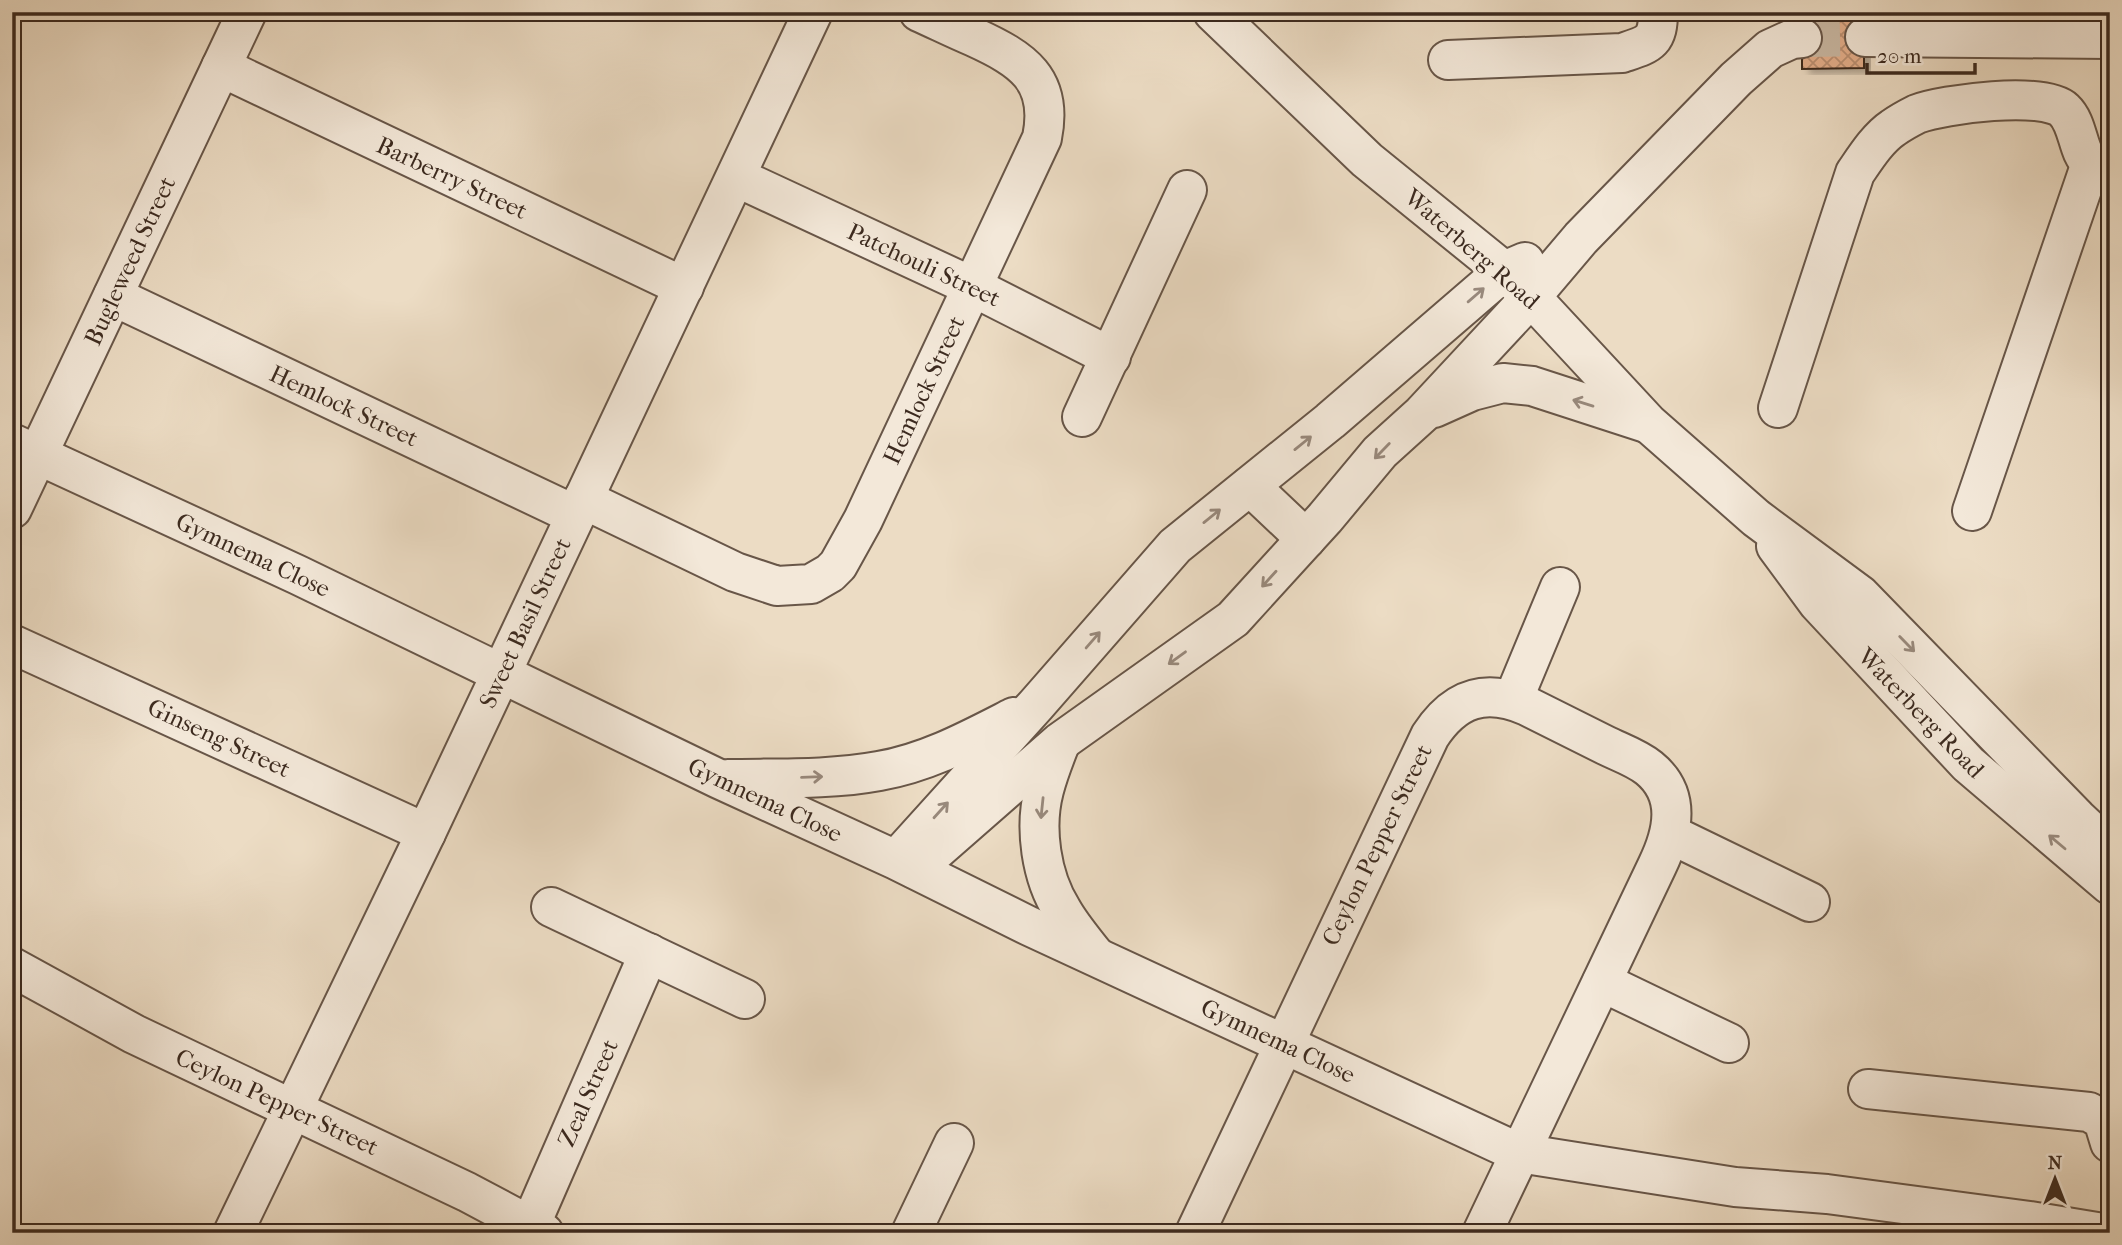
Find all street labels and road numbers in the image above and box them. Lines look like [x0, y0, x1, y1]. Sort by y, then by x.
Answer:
street label: Barberry Street [372, 131, 532, 225]
street label: Bugleweed Street [79, 172, 182, 350]
street label: Waterberg Road [1398, 182, 1546, 316]
street label: Patchouli Street [843, 217, 1005, 313]
street label: Hemlock Street [877, 311, 971, 469]
street label: Hemlock Street [265, 359, 423, 453]
street label: Gymnema Close [171, 507, 335, 603]
street label: Sweet Basil Street [473, 533, 577, 713]
street label: Waterberg Road [1851, 642, 1991, 784]
street label: Ginseng Street [143, 693, 295, 783]
street label: Ceylon Pepper Street [1316, 739, 1438, 950]
street label: Gymnema Close [683, 752, 847, 848]
street label: Gymnema Close [1196, 993, 1360, 1089]
street label: Zeal Street [552, 1035, 624, 1151]
street label: Ceylon Pepper Street [171, 1043, 383, 1161]

